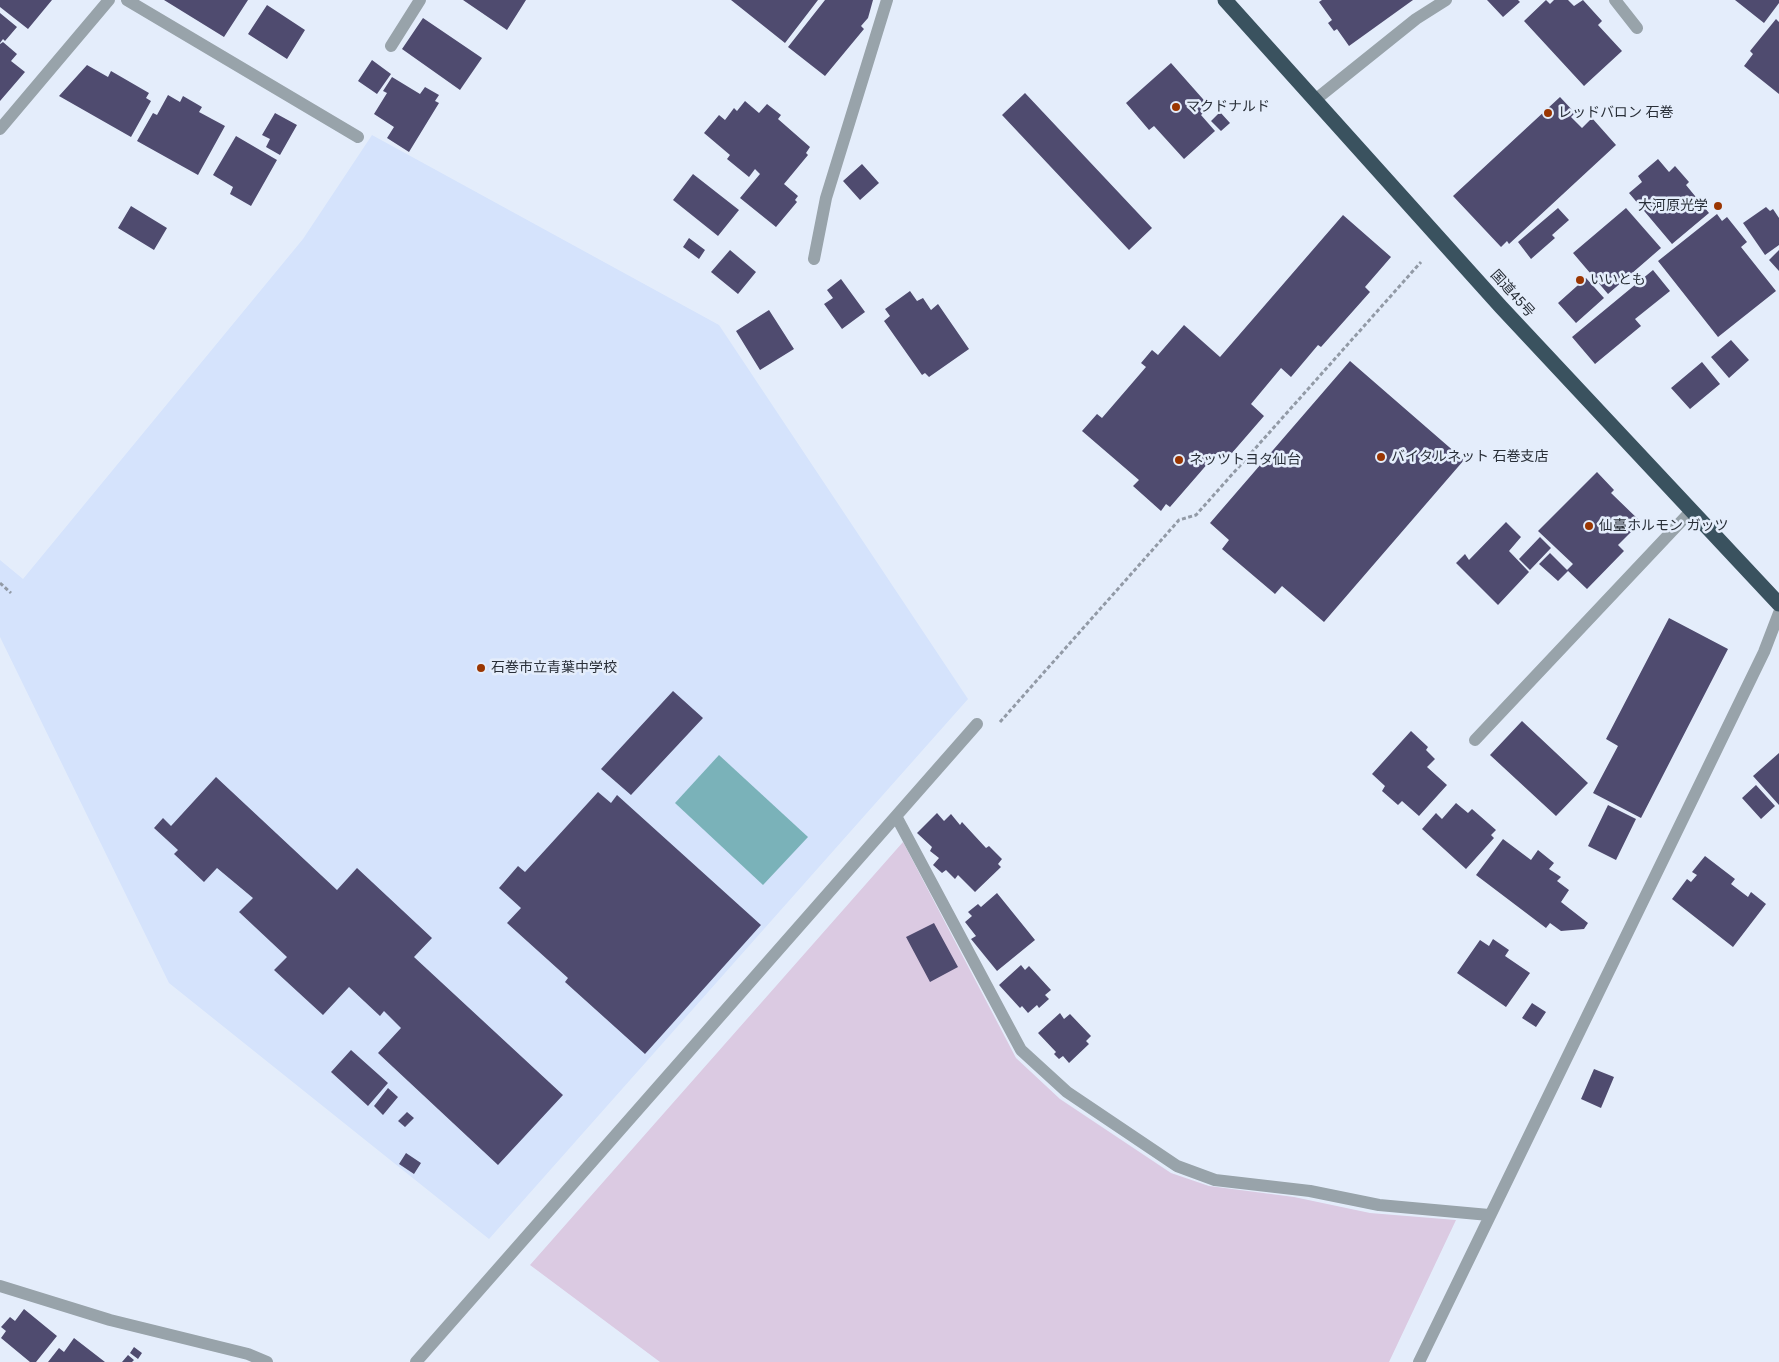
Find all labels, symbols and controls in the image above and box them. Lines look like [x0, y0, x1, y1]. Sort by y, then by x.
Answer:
place label: マクドナルド [1186, 99, 1270, 115]
marker: マクドナルド [1170, 101, 1182, 113]
place label: レッドバロン 石巻 [1558, 105, 1673, 121]
marker: レッドバロン 石巻 [1542, 107, 1554, 119]
place label: 大河原光学 [1638, 198, 1708, 214]
marker: 大河原光学 [1712, 200, 1724, 212]
street label: 国道45号 [1486, 267, 1538, 321]
place label: いいとも [1590, 272, 1646, 288]
marker: いいとも [1574, 274, 1586, 286]
place label: バイタルネット 石巻支店 [1391, 449, 1548, 465]
marker: バイタルネット 石巻支店 [1375, 451, 1387, 463]
place label: ネッツトヨタ仙台 [1189, 452, 1301, 468]
marker: ネッツトヨタ仙台 [1173, 454, 1185, 466]
place label: 仙臺ホルモン ガッツ [1599, 518, 1728, 534]
marker: 仙臺ホルモン ガッツ [1583, 520, 1595, 532]
place label: 石巻市立青葉中学校 [491, 660, 617, 676]
marker: 石巻市立青葉中学校 [475, 662, 487, 674]

